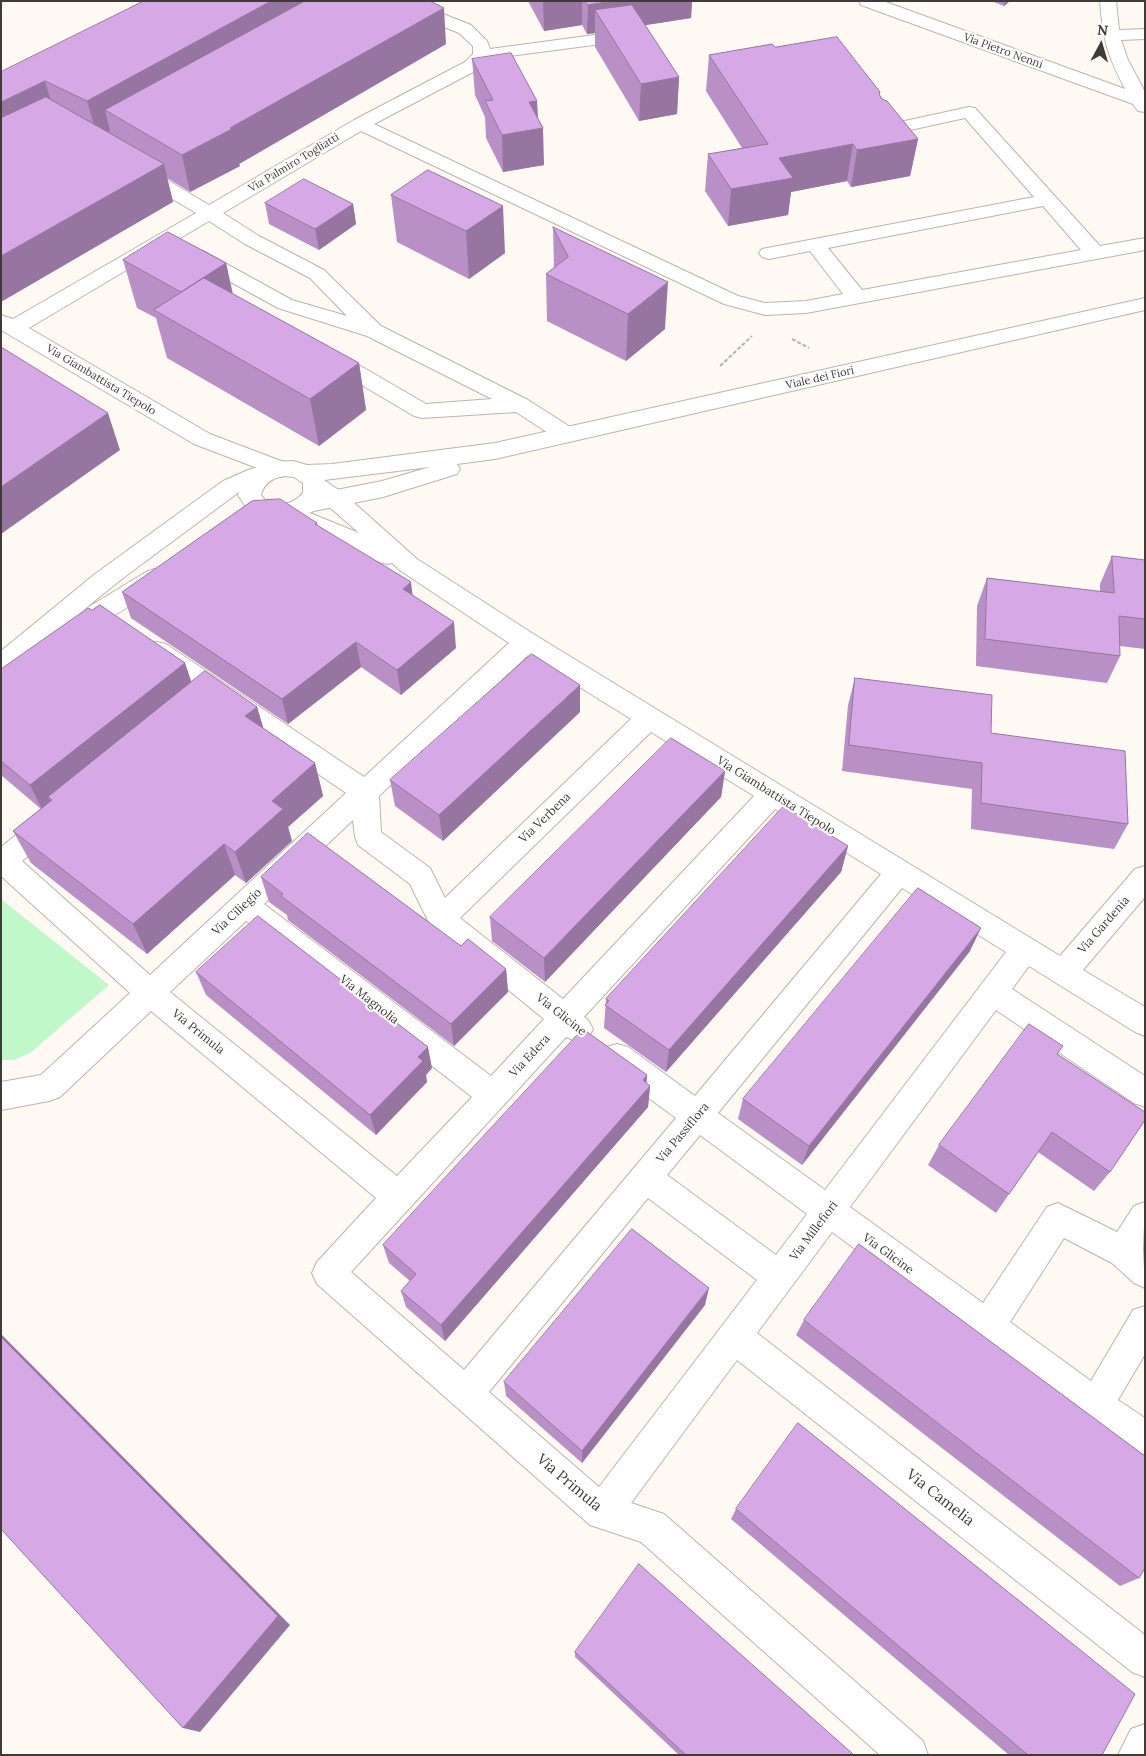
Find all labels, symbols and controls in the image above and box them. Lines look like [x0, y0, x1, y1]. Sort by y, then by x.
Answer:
north arrow [1076, 20, 1126, 70]
text: N [1096, 21, 1109, 40]
street label: Via Pietro Nenni [962, 31, 1044, 71]
street label: Via Palmiro Togliatti [246, 131, 342, 195]
street label: Via Giambattista Tiepolo [44, 342, 158, 418]
street label: Viale dei Fiori [785, 364, 855, 392]
street label: Via Giambattista Tiepolo [714, 754, 838, 838]
street label: Via Verbena [516, 790, 574, 846]
street label: Via Ciliegio [209, 885, 265, 939]
street label: Via Gardenia [1075, 893, 1133, 957]
street label: Via Magnolia [336, 972, 402, 1028]
street label: Via Glicine [533, 991, 589, 1039]
street label: Via Primula [169, 1006, 227, 1058]
street label: Via Edera [507, 1032, 553, 1080]
street label: Via Passiflora [654, 1100, 712, 1166]
street label: Via Millefiori [787, 1198, 841, 1264]
street label: Via Glicine [860, 1231, 916, 1277]
street label: Via Primula [533, 1451, 605, 1515]
street label: Via Camelia [902, 1466, 978, 1530]

